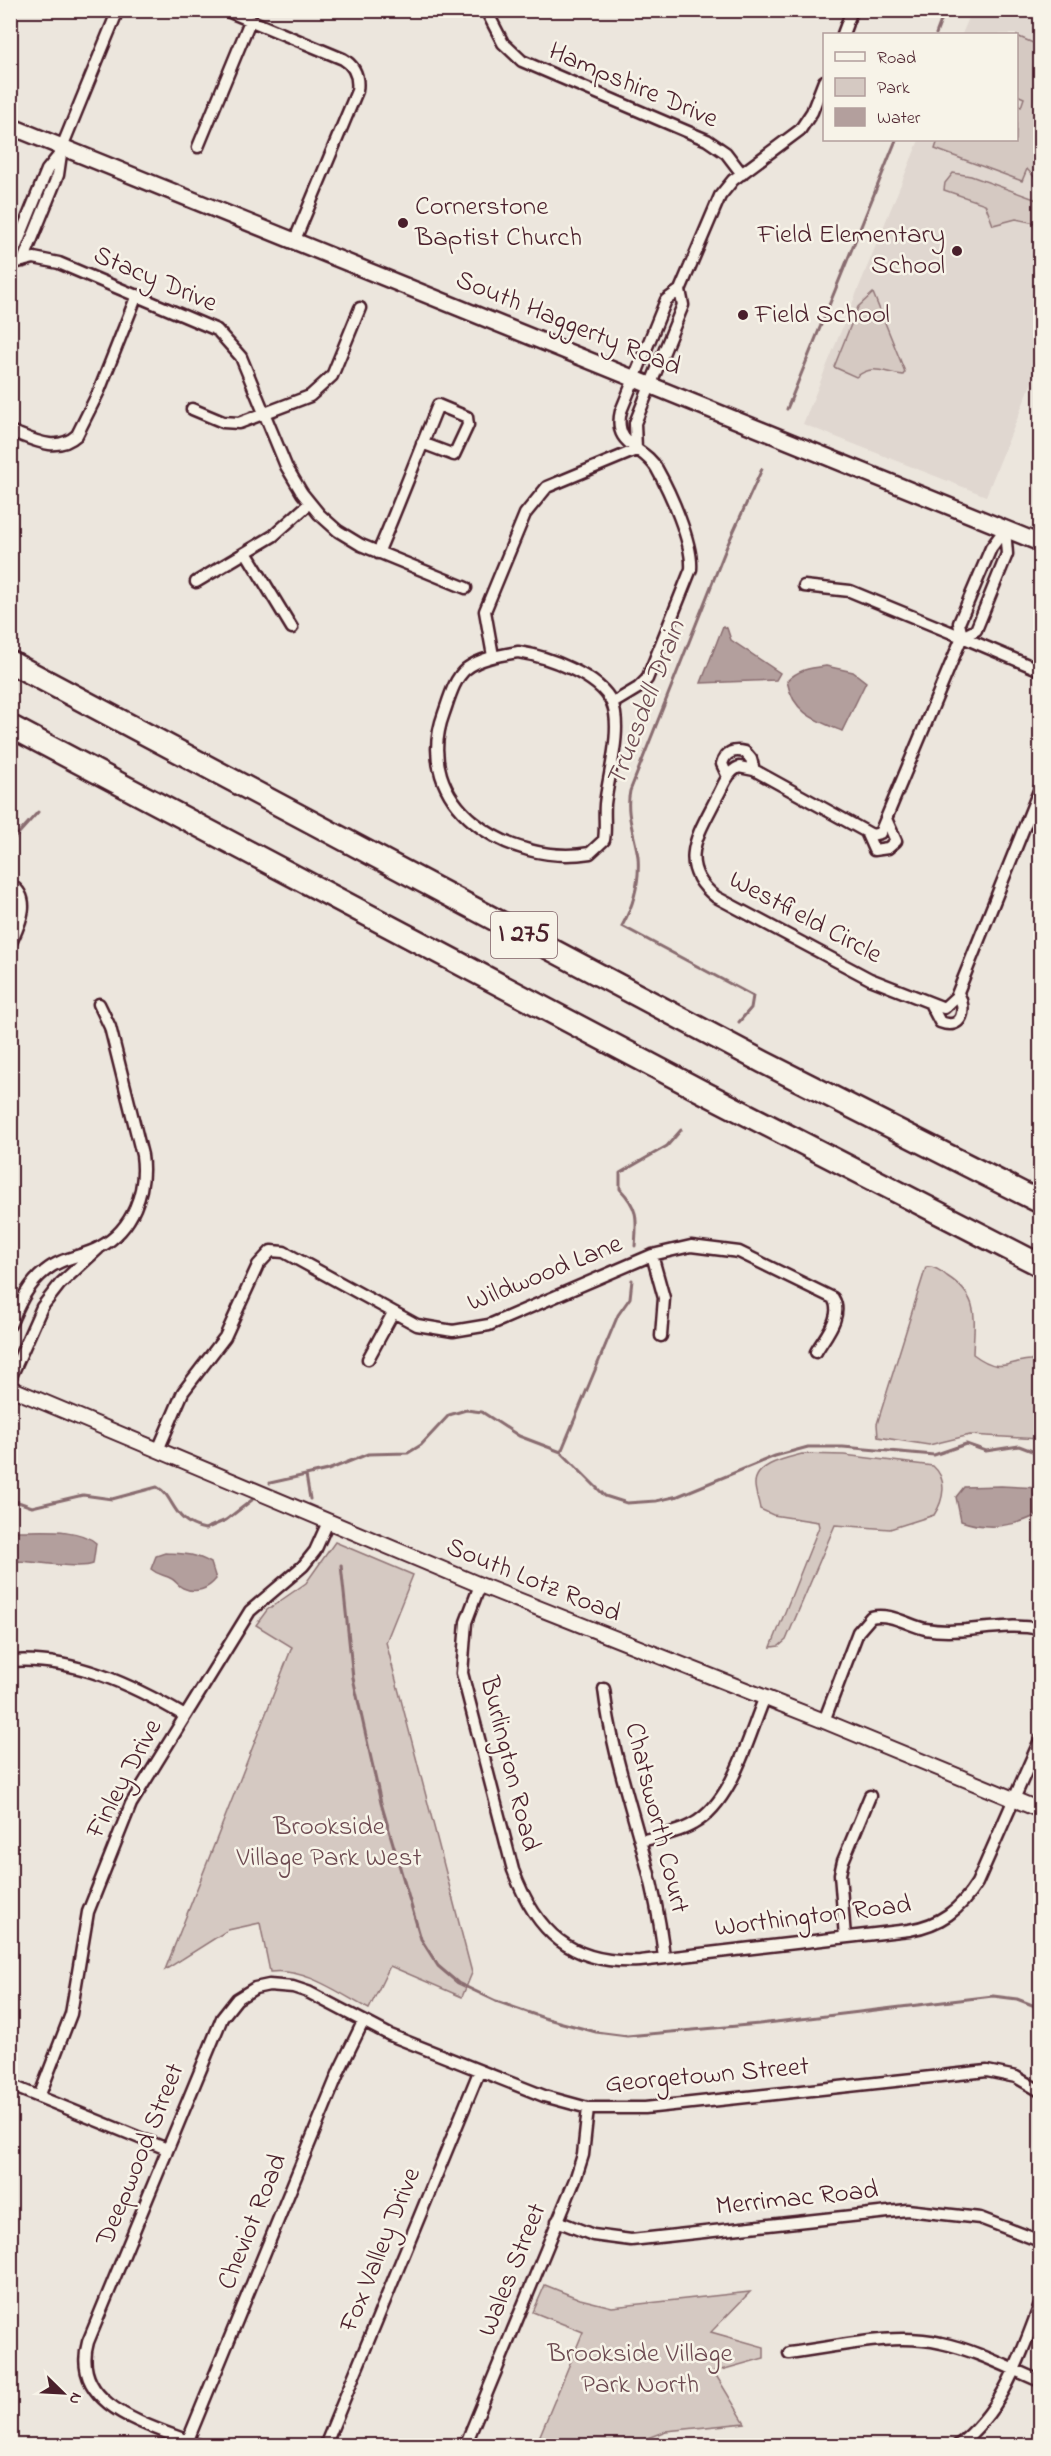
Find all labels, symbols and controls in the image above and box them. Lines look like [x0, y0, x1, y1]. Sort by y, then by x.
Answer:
street label: Hampshire Drive [542, 33, 725, 140]
legend [823, 33, 1018, 141]
text: Road [877, 46, 916, 72]
text: Park [877, 76, 910, 102]
text: Water [877, 106, 921, 132]
place label: Cornerstone Baptist Church [414, 188, 582, 258]
marker: Cornerstone Baptist Church [396, 216, 410, 230]
place label: Field Elementary School [757, 216, 945, 286]
street label: Stacy Drive [87, 236, 224, 324]
marker: Field Elementary School [950, 244, 964, 258]
street label: South Haggerty Road [449, 261, 687, 387]
place label: Field School [754, 296, 890, 335]
marker: Field School [736, 308, 750, 322]
water label: Truesdell Drain [596, 614, 698, 793]
street label: Westfield Circle [721, 861, 889, 975]
road number: I 275 [491, 912, 557, 958]
street label: Wildwood Lane [462, 1225, 629, 1323]
street label: South Lotz Road [440, 1528, 626, 1634]
street label: Burlington Road [468, 1672, 550, 1855]
street label: Finley Drive [77, 1711, 173, 1847]
street label: Chatsworth Court [613, 1719, 699, 1917]
park label: Brookside Village Park West [236, 1808, 421, 1878]
street label: Worthington Road [713, 1886, 913, 1948]
street label: Georgetown Street [603, 2048, 811, 2104]
street label: Deepwood Street [86, 2058, 195, 2253]
street label: Cheviot Road [208, 2148, 298, 2296]
street label: Fox Valley Drive [330, 2161, 432, 2339]
street label: Merrimac Road [714, 2171, 880, 2227]
street label: Wales Street [469, 2197, 557, 2343]
park label: Brookside Village Park North [546, 2335, 733, 2405]
north arrow [33, 2363, 93, 2423]
text: N [62, 2388, 88, 2408]

